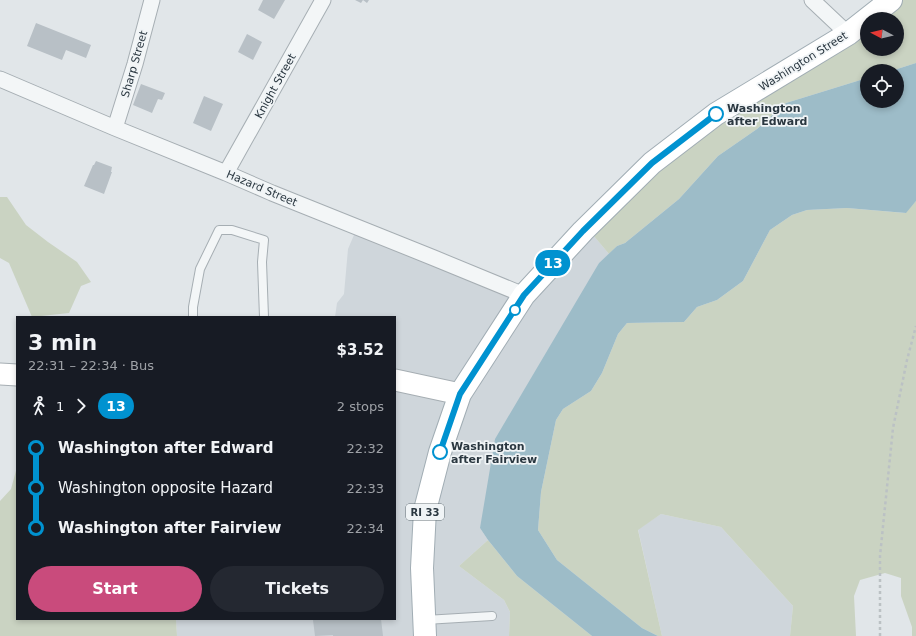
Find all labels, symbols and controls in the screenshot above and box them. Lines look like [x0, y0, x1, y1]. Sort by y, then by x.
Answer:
north arrow [860, 12, 904, 56]
map controls [860, 12, 904, 108]
street label: Sharp Street [119, 28, 150, 99]
street label: Washington Street [757, 29, 850, 94]
street label: Knight Street [252, 51, 299, 121]
button: locate [860, 64, 904, 108]
place label: Washington after Edward [727, 102, 807, 128]
marker: Washington after Edward [708, 106, 724, 122]
street label: Hazard Street [224, 168, 300, 210]
line badge: 13 [535, 250, 571, 276]
text: 13 [543, 255, 563, 271]
unlabelled marker [509, 304, 521, 316]
text: 3 min [28, 330, 97, 355]
text: $3.52 [337, 341, 384, 359]
text: 22:31 – 22:34 · Bus [28, 358, 154, 373]
icon: walk [28, 395, 50, 417]
icon: forward [70, 395, 92, 417]
text: 13 [106, 398, 126, 414]
text: 1 [56, 399, 64, 414]
text: 2 stops [337, 399, 384, 414]
text: Washington after Edward [58, 439, 273, 457]
place label: Washington after Fairview [451, 440, 537, 466]
text: 22:32 [347, 441, 384, 456]
marker: Washington after Fairview [432, 444, 448, 460]
text: Washington opposite Hazard [58, 479, 273, 497]
text: 22:33 [347, 481, 384, 496]
road number: RI 33 [406, 504, 444, 520]
text: Washington after Fairview [58, 519, 281, 537]
text: 22:34 [347, 521, 384, 536]
button: Start [28, 566, 202, 612]
button: Tickets [210, 566, 384, 612]

